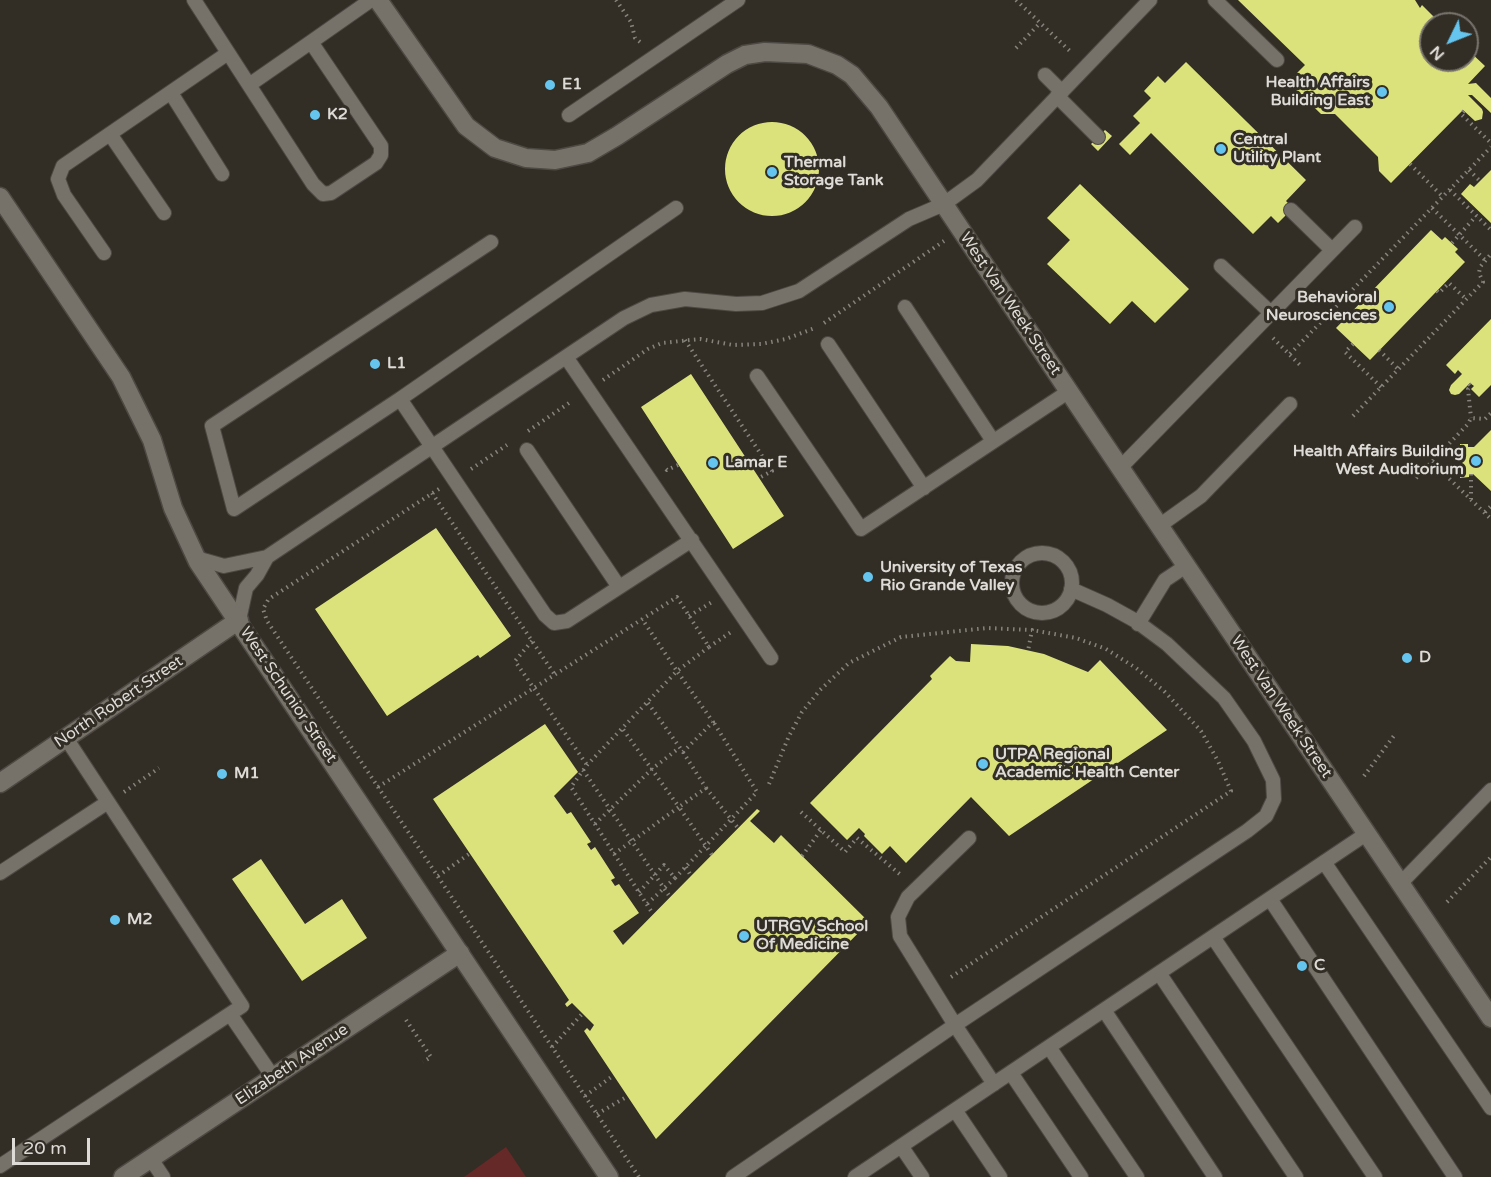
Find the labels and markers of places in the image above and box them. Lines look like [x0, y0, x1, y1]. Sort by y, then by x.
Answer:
place label: Health Affairs Building East [1266, 73, 1370, 111]
place label: E1 [562, 75, 582, 95]
marker: E1 [543, 78, 557, 92]
marker: Health Affairs Building East [1375, 85, 1389, 99]
place label: K2 [327, 105, 348, 125]
marker: K2 [308, 108, 322, 122]
place label: Central Utility Plant [1233, 130, 1321, 168]
marker: Central Utility Plant [1214, 142, 1228, 156]
place label: Thermal Storage Tank [784, 153, 884, 191]
marker: Thermal Storage Tank [765, 165, 779, 179]
place label: Behavioral Neurosciences [1266, 288, 1377, 326]
marker: Behavioral Neurosciences [1382, 300, 1396, 314]
place label: L1 [387, 354, 406, 374]
marker: L1 [368, 357, 382, 371]
place label: Health Affairs Building West Auditorium [1293, 442, 1464, 480]
place label: Lamar E [725, 453, 787, 473]
marker: Health Affairs Building West Auditorium [1469, 454, 1483, 468]
marker: Lamar E [706, 456, 720, 470]
place label: University of Texas Rio Grande Valley [880, 558, 1022, 596]
marker: University of Texas Rio Grande Valley [861, 570, 875, 584]
place label: D [1419, 648, 1431, 668]
marker: D [1400, 651, 1414, 665]
place label: UTPA Regional Academic Health Center [995, 745, 1179, 783]
marker: UTPA Regional Academic Health Center [976, 757, 990, 771]
place label: M1 [234, 764, 260, 784]
marker: M1 [215, 767, 229, 781]
place label: M2 [127, 910, 153, 930]
marker: M2 [108, 913, 122, 927]
place label: UTRGV School Of Medicine [756, 917, 868, 955]
marker: UTRGV School Of Medicine [737, 929, 751, 943]
place label: C [1314, 956, 1325, 976]
marker: C [1295, 959, 1309, 973]

